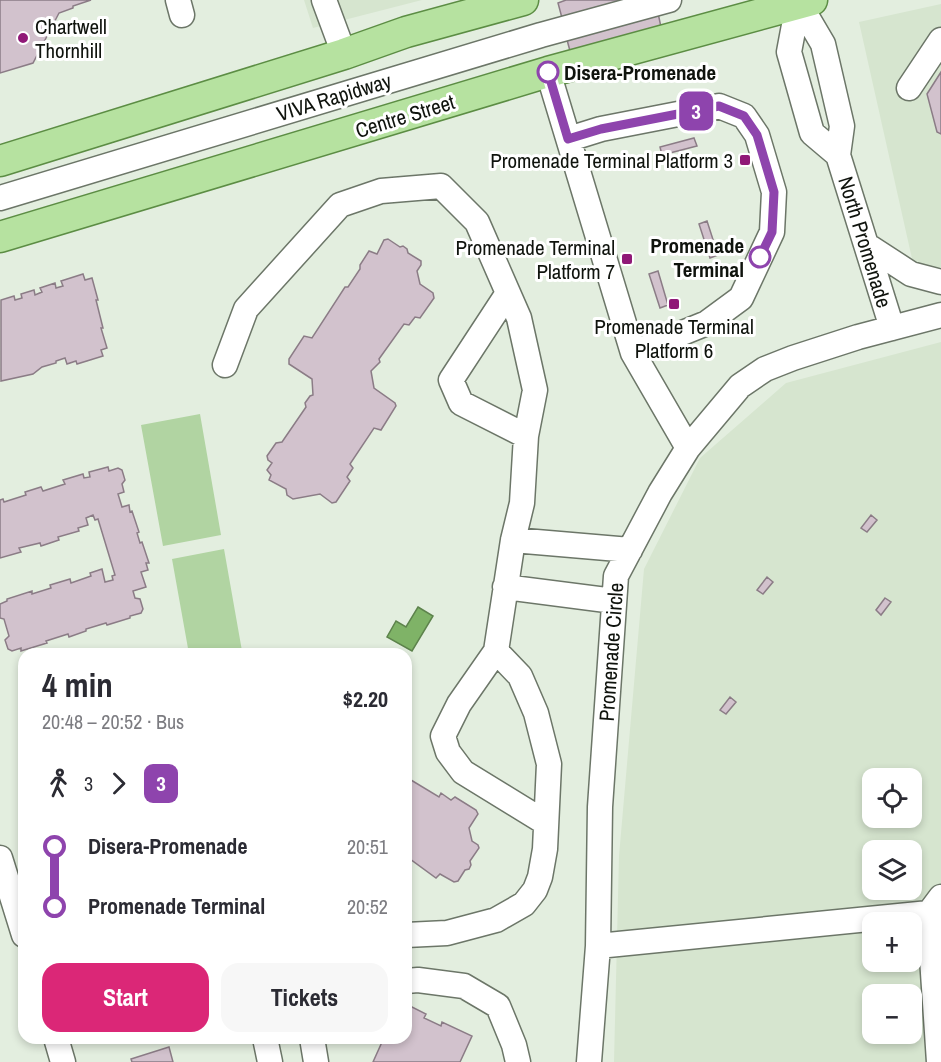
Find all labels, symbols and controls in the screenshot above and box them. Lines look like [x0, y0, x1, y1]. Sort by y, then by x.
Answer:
place label: Chartwell Thornhill [35, 12, 107, 65]
marker: Chartwell Thornhill [16, 31, 30, 45]
place label: Disera-Promenade [564, 58, 716, 87]
marker: Disera-Promenade [537, 61, 559, 83]
street label: VIVA Rapidway [273, 66, 395, 128]
street label: Centre Street [352, 87, 458, 145]
line badge: 3 [676, 92, 716, 130]
text: 3 [691, 97, 701, 126]
place label: Promenade Terminal Platform 3 [490, 146, 733, 175]
marker: Promenade Terminal Platform 3 [738, 153, 752, 167]
street label: North Promenade [831, 173, 899, 311]
place label: Promenade Terminal [650, 231, 744, 284]
place label: Promenade Terminal Platform 7 [455, 233, 615, 286]
marker: Promenade Terminal [749, 246, 771, 268]
marker: Promenade Terminal Platform 7 [620, 252, 634, 266]
marker: Promenade Terminal Platform 6 [667, 297, 681, 311]
place label: Promenade Terminal Platform 6 [594, 312, 754, 365]
street label: Promenade Circle [592, 582, 630, 722]
text: 4 min [42, 663, 113, 707]
text: $2.20 [343, 684, 388, 714]
text: 20:48 – 20:52 · Bus [42, 708, 184, 735]
icon: walk [42, 767, 75, 800]
icon: forward [102, 767, 135, 800]
map controls [862, 768, 922, 1044]
button: locate [862, 768, 922, 828]
text: 3 [156, 769, 166, 798]
text: 3 [84, 770, 93, 797]
text: Disera-Promenade [88, 831, 247, 861]
text: 20:51 [347, 833, 388, 860]
button: layers [862, 840, 922, 900]
text: Promenade Terminal [88, 891, 265, 921]
text: 20:52 [347, 893, 388, 920]
button: + [862, 912, 922, 972]
button: Start [42, 963, 209, 1032]
button: Tickets [221, 963, 388, 1032]
button: − [862, 984, 922, 1044]

